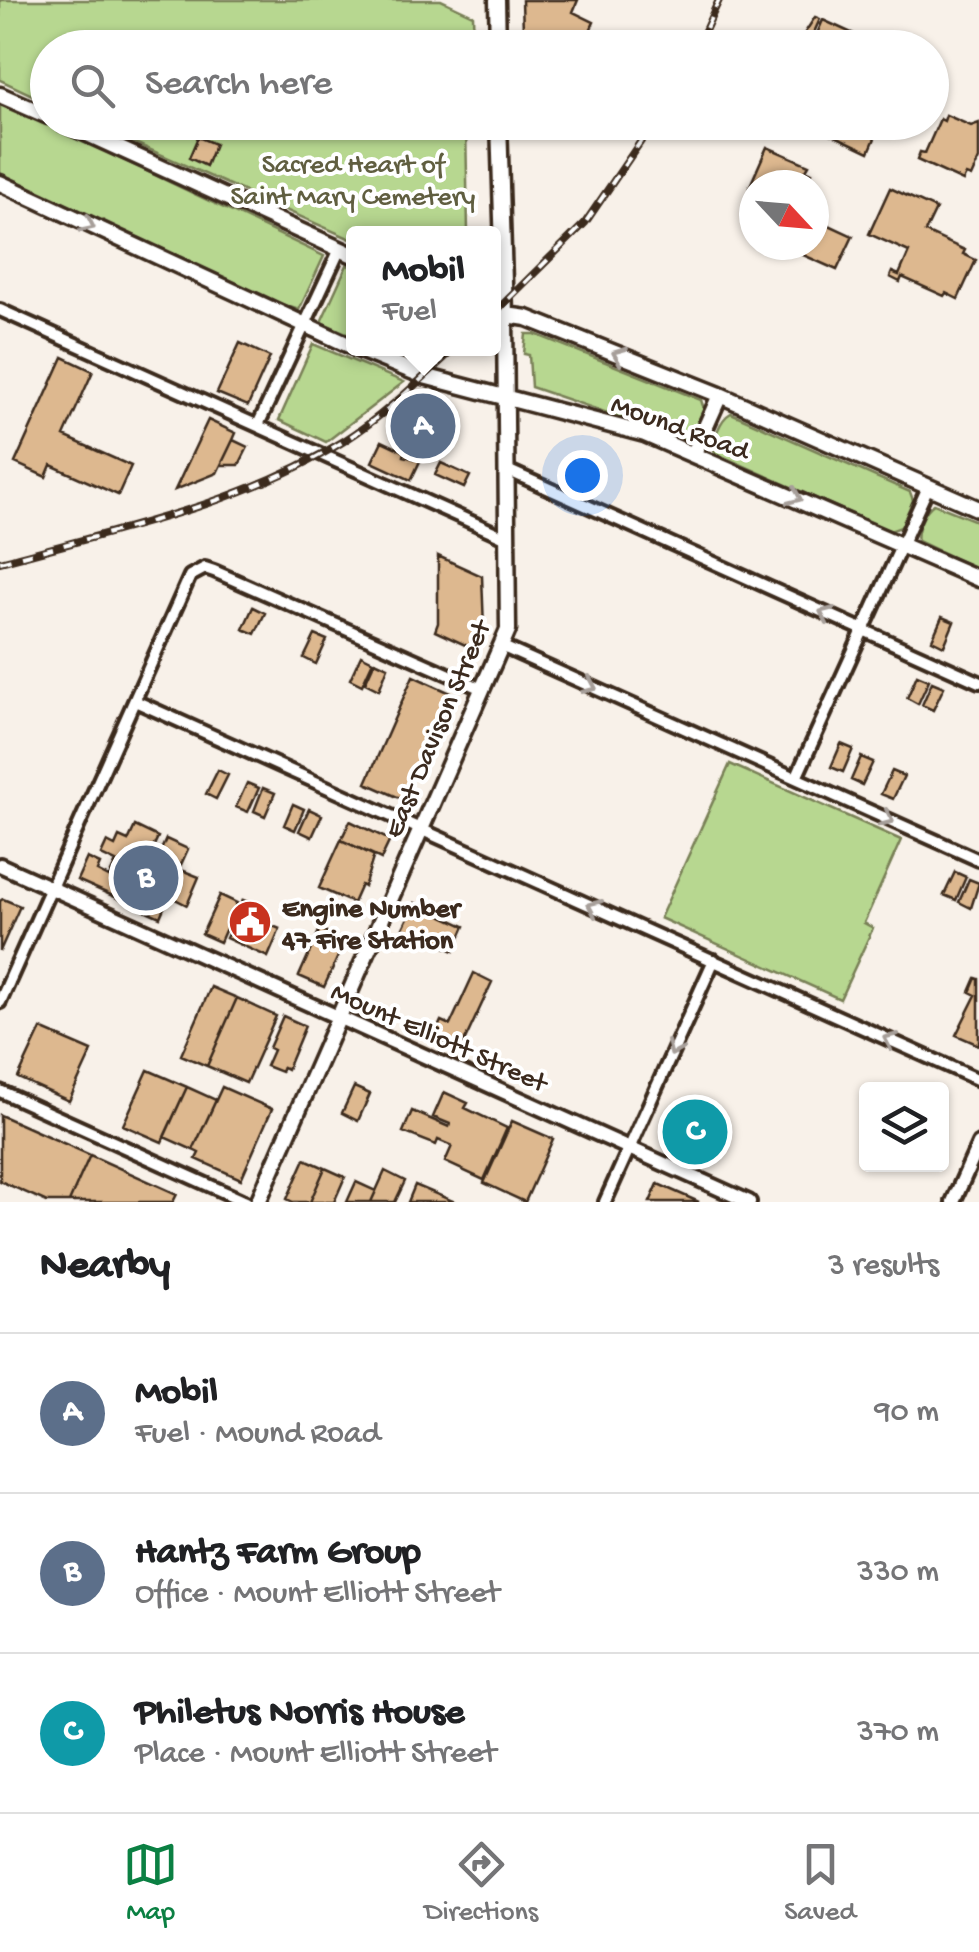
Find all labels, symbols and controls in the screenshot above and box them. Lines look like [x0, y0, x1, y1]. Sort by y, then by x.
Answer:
search box [30, 30, 949, 140]
icon: search [65, 58, 120, 113]
text: Search here [145, 63, 332, 107]
park label: Sacred Heart of Saint Mary Cemetery [231, 150, 476, 215]
north arrow [739, 170, 829, 260]
one-way arrow [78, 212, 96, 232]
popup [346, 226, 501, 356]
text: Mobil [382, 250, 465, 294]
text: Fuel [382, 294, 437, 332]
one-way arrow [612, 346, 629, 366]
pin: A [390, 388, 456, 464]
street label: Mound Road [606, 389, 755, 470]
your location [557, 450, 608, 501]
one-way arrow [785, 485, 803, 505]
one-way arrow [818, 606, 836, 626]
street label: East Davison Street [378, 614, 501, 843]
one-way arrow [580, 673, 598, 693]
one-way arrow [877, 807, 895, 827]
pin: B [114, 840, 178, 916]
place label: Engine Number 47 Fire Station [281, 894, 463, 959]
public building icon: Engine Number 47 Fire Station [227, 899, 273, 945]
one-way arrow [586, 899, 604, 919]
street label: Mount Elliott Street [325, 977, 554, 1103]
one-way arrow [882, 1032, 900, 1052]
one-way arrow [666, 1039, 686, 1057]
map controls [859, 1082, 949, 1172]
button: layers [859, 1082, 949, 1172]
pin: C [662, 1094, 728, 1170]
text: Nearby [40, 1243, 170, 1292]
text: 3 results [828, 1248, 939, 1286]
text: Mobil [135, 1372, 218, 1416]
text: A [63, 1394, 82, 1432]
text: 90 m [875, 1394, 939, 1432]
text: Fuel · Mound Road [135, 1416, 380, 1454]
text: Hantz Farm Group [135, 1532, 421, 1576]
text: B [64, 1554, 81, 1592]
text: 330 m [857, 1554, 939, 1592]
text: Office · Mount Elliott Street [135, 1576, 500, 1614]
text: Philetus Norris House [135, 1692, 464, 1736]
text: C [64, 1714, 81, 1752]
text: 370 m [857, 1714, 939, 1752]
text: Place · Mount Elliott Street [135, 1736, 496, 1774]
tab: Map [123, 1837, 178, 1930]
tab: Directions [424, 1837, 538, 1930]
tab: Saved [784, 1837, 856, 1930]

